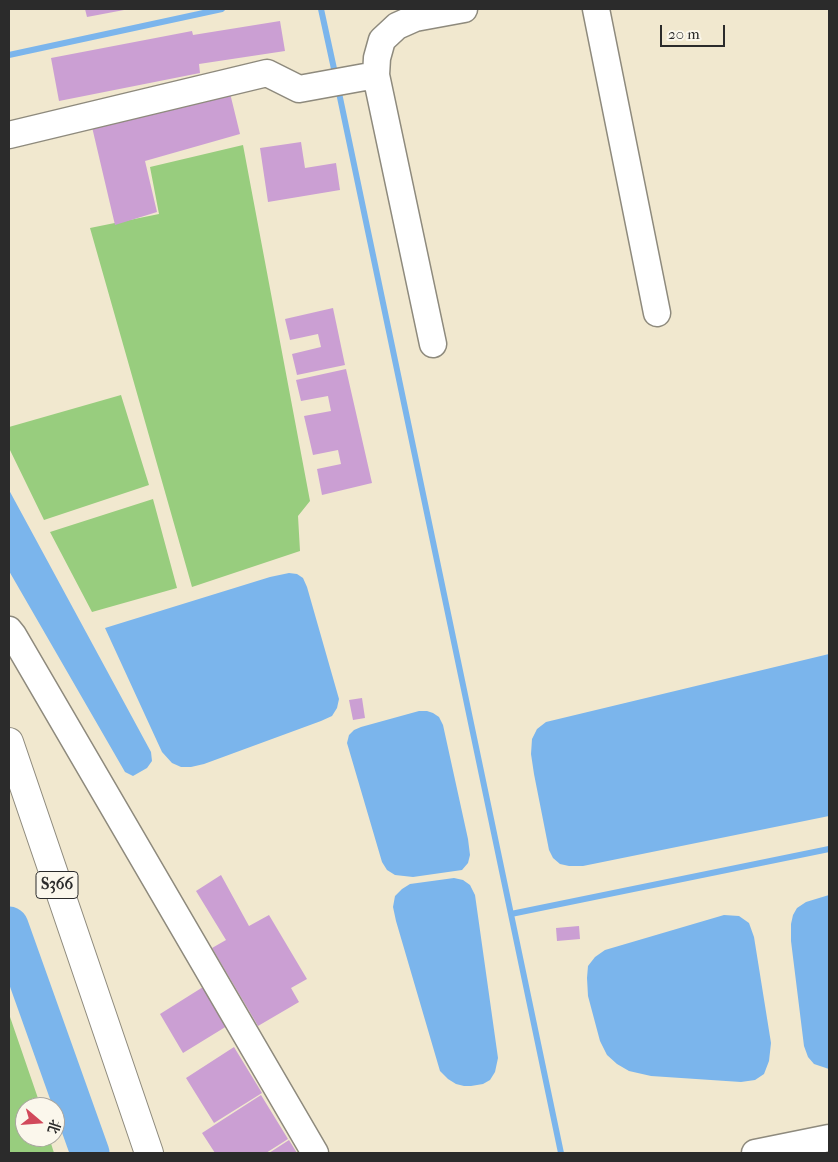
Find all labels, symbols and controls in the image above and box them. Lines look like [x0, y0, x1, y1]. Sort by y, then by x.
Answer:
scale bar [663, 15, 728, 47]
text: 20 m [668, 25, 700, 43]
road number: S366 [36, 872, 78, 898]
north arrow [15, 1097, 65, 1147]
text: 北 [44, 1117, 64, 1136]

